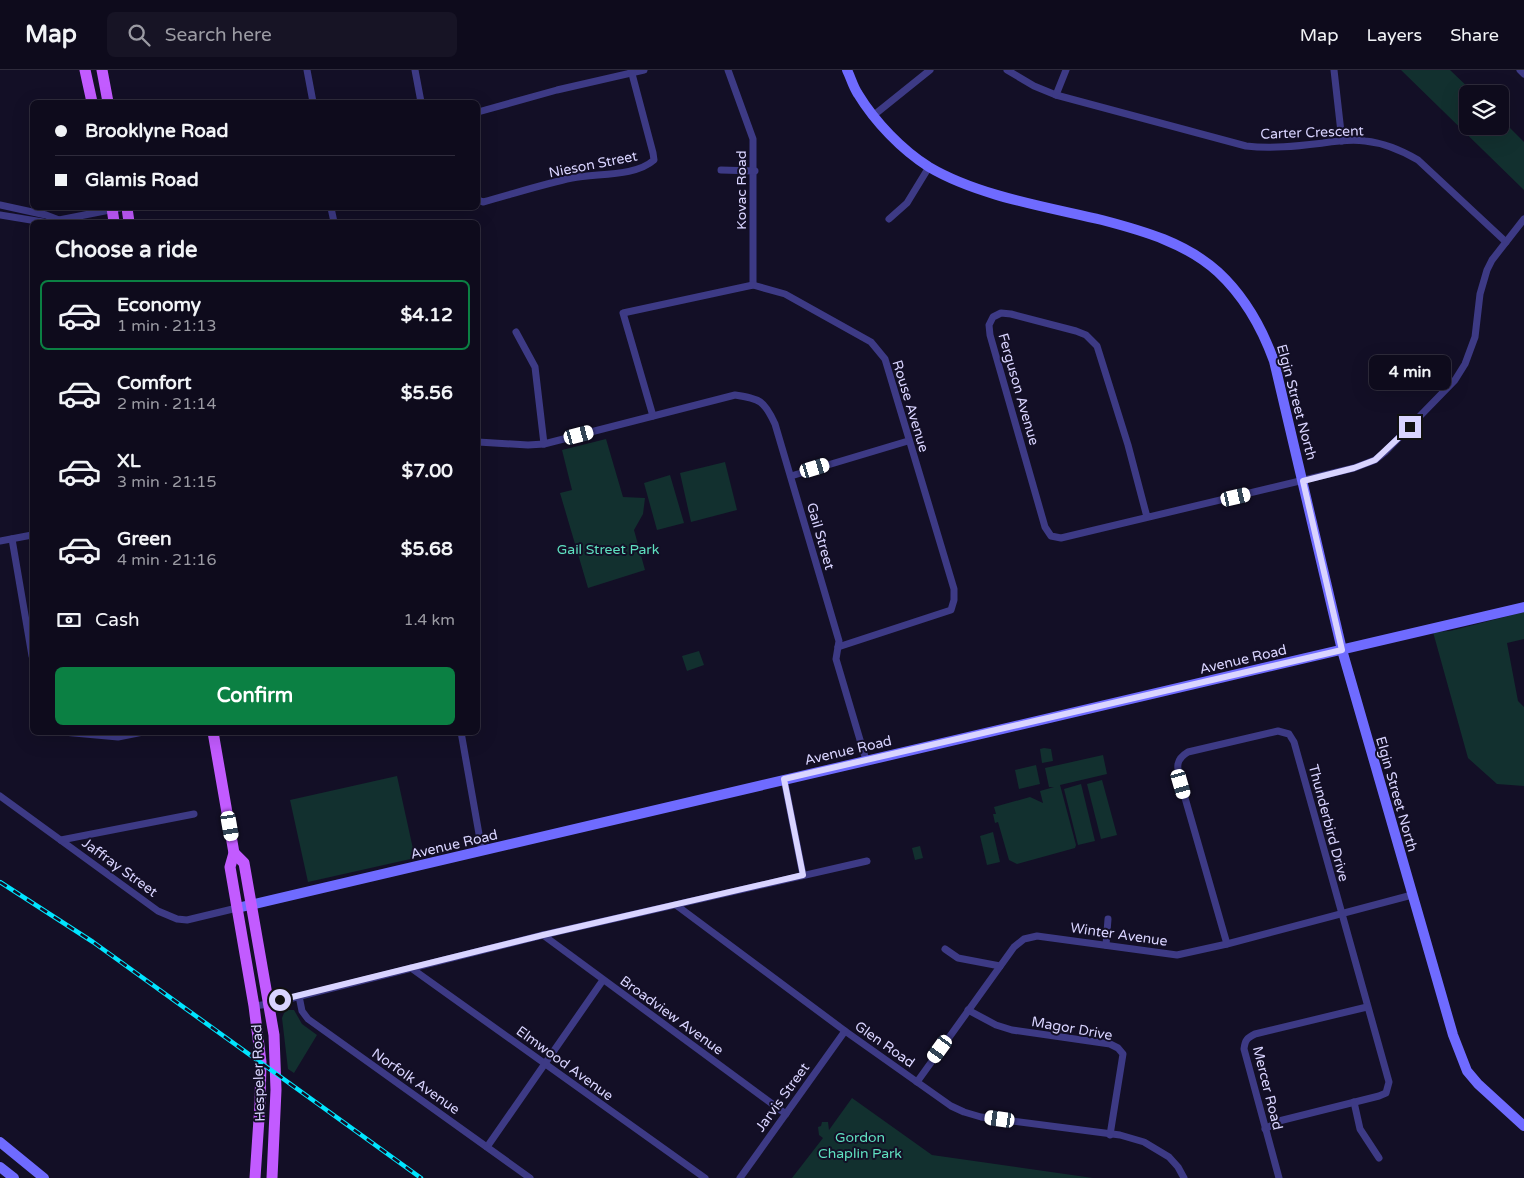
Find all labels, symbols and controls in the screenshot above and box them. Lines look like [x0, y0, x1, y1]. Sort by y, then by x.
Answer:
search box [107, 12, 457, 57]
text: Map [25, 20, 77, 49]
icon: search [125, 21, 153, 49]
text: Search here [165, 24, 272, 46]
text: Map [1300, 24, 1339, 46]
text: Layers [1367, 24, 1422, 46]
text: Share [1450, 24, 1499, 46]
map controls [1459, 85, 1509, 135]
button: layers [1459, 85, 1509, 135]
text: Brooklyne Road [85, 120, 228, 142]
street label: Carter Crescent [1260, 122, 1365, 143]
street label: Nieson Street [547, 147, 639, 181]
street label: Kovac Road [733, 150, 750, 230]
text: Glamis Road [85, 169, 199, 191]
text: Choose a ride [55, 237, 198, 263]
icon: car [57, 293, 102, 338]
text: Economy [117, 294, 201, 316]
text: $4.12 [401, 304, 453, 326]
text: 1 min · 21:13 [117, 316, 216, 336]
street label: Ferguson Avenue [994, 331, 1043, 447]
street label: Elgin Street North [1273, 342, 1320, 462]
callout: 4 min [1369, 354, 1451, 390]
street label: Rouse Avenue [888, 358, 933, 454]
text: 4 min [1389, 362, 1431, 382]
icon: car [57, 371, 102, 416]
text: Comfort [117, 372, 191, 394]
text: $5.56 [401, 382, 453, 404]
text: 2 min · 21:14 [117, 394, 216, 414]
route end [1399, 416, 1421, 438]
car [562, 424, 595, 446]
icon: car [57, 449, 102, 494]
text: XL [117, 450, 141, 472]
car [798, 456, 831, 480]
text: $7.00 [402, 460, 453, 482]
text: 3 min · 21:15 [117, 472, 216, 492]
car [1219, 486, 1252, 508]
street label: Gail Street [803, 501, 838, 572]
icon: car [57, 527, 102, 572]
text: Green [117, 528, 171, 550]
text: $5.68 [401, 538, 453, 560]
park label: Gail Street Park [557, 541, 660, 558]
text: 4 min · 21:16 [117, 550, 216, 570]
icon: cash [55, 606, 83, 634]
text: Cash [95, 609, 140, 631]
text: 1.4 km [403, 610, 455, 630]
street label: Avenue Road [1198, 641, 1288, 678]
button: Confirm [55, 667, 455, 725]
street label: Avenue Road [803, 732, 893, 769]
street label: Elgin Street North [1372, 734, 1421, 854]
street label: Thunderbird Drive [1305, 763, 1352, 884]
car [1169, 768, 1192, 800]
car [220, 810, 239, 842]
street label: Avenue Road [409, 826, 499, 863]
street label: Jaffray Street [79, 834, 161, 901]
street label: Winter Avenue [1069, 919, 1169, 950]
street label: Broadview Avenue [617, 972, 727, 1059]
route start [269, 989, 291, 1011]
street label: Magor Drive [1030, 1013, 1114, 1044]
street label: Glen Road [851, 1018, 918, 1071]
street label: Elmwood Avenue [513, 1023, 617, 1104]
street label: Hespeler Road [248, 1024, 269, 1122]
car [925, 1032, 954, 1066]
street label: Mercer Road [1249, 1044, 1286, 1132]
street label: Norfolk Avenue [369, 1045, 463, 1118]
street label: Jarvis Street [752, 1059, 813, 1135]
car [984, 1109, 1015, 1129]
park label: Gordon Chaplin Park [818, 1129, 902, 1162]

